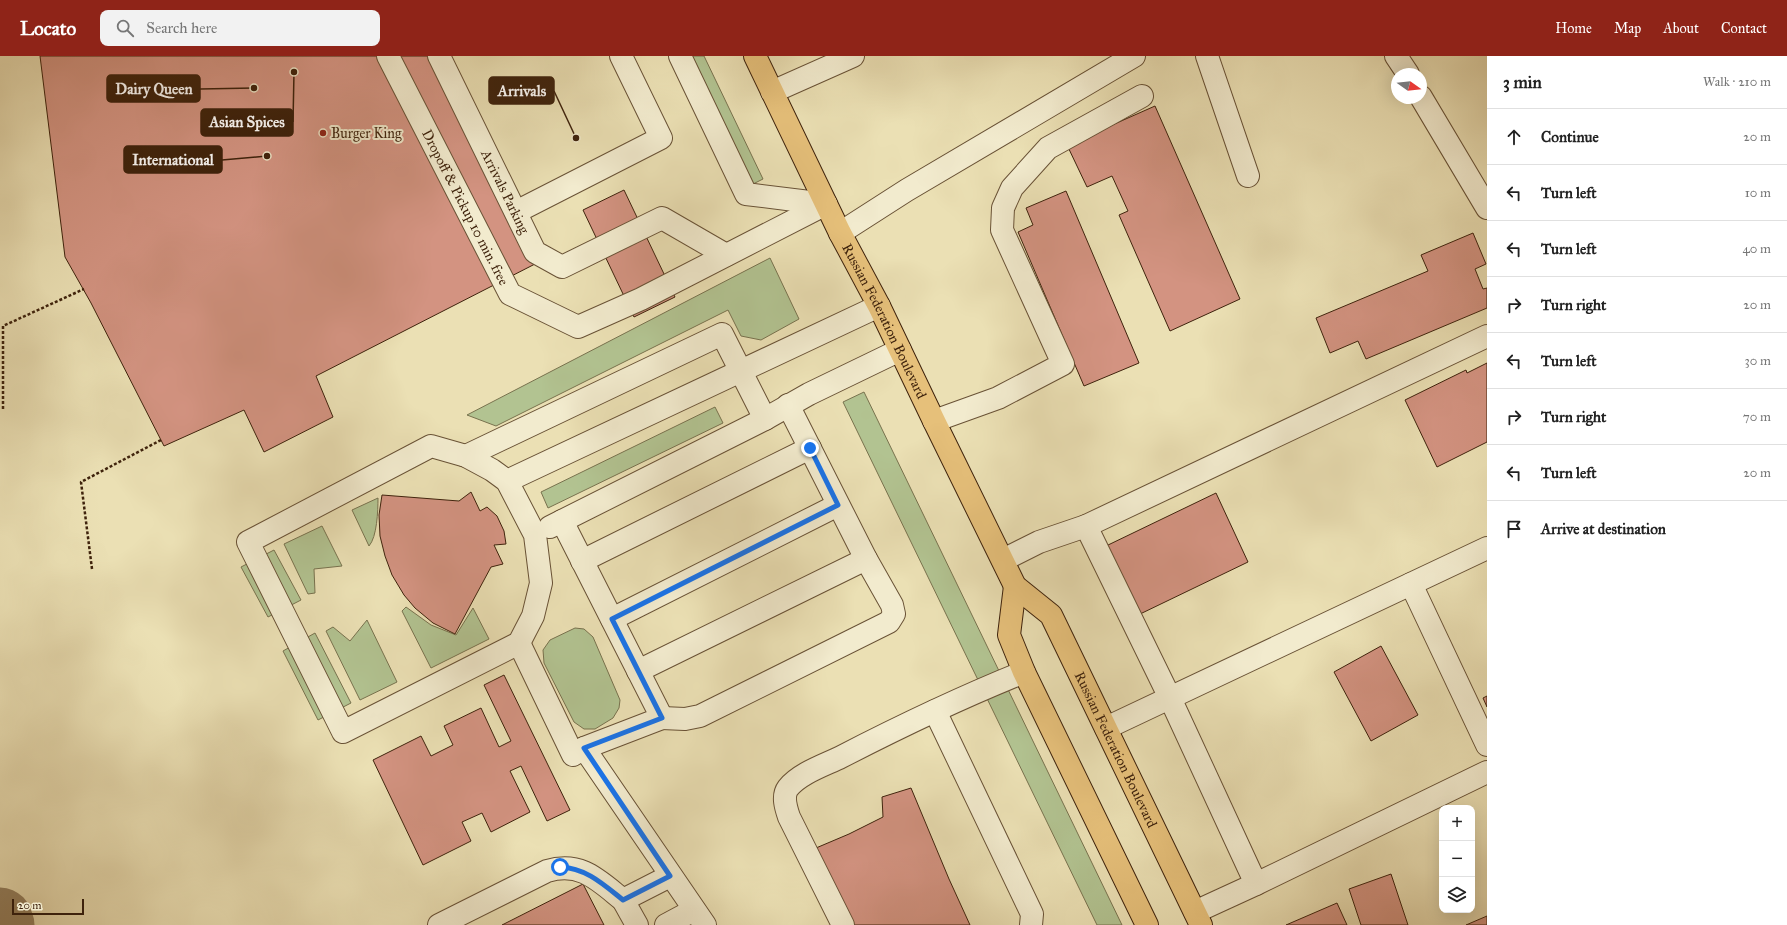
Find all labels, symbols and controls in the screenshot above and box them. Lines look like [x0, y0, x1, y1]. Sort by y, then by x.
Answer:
search box [100, 10, 380, 46]
text: Locato [20, 17, 76, 40]
icon: search [114, 17, 136, 39]
text: Search here [146, 19, 217, 37]
text: Home [1555, 20, 1592, 37]
text: Map [1614, 20, 1641, 37]
text: About [1663, 20, 1699, 37]
text: Contact [1721, 20, 1767, 37]
north arrow [1391, 68, 1427, 104]
text: 3 min [1503, 72, 1542, 93]
text: Walk · 210 m [1703, 74, 1771, 90]
callout: Dairy Queen [107, 75, 200, 102]
callout: Arrivals [489, 77, 554, 104]
text: Dairy Queen [115, 80, 194, 99]
text: Arrivals [497, 82, 547, 100]
callout: Asian Spices [201, 109, 293, 136]
text: Asian Spices [208, 113, 285, 132]
place label: Burger King [331, 125, 402, 142]
street label: Dropoff & Pickup 10 min. free [419, 126, 513, 288]
icon: ahead [1503, 126, 1525, 148]
marker: Burger King [318, 128, 328, 138]
text: Continue [1541, 128, 1599, 146]
text: 20 m [1743, 129, 1771, 145]
callout: International [124, 146, 222, 173]
street label: Arrivals Parking [477, 146, 533, 237]
text: International [132, 151, 215, 169]
icon: left [1503, 182, 1525, 204]
text: Turn left [1541, 184, 1597, 202]
text: 10 m [1745, 185, 1771, 201]
icon: left [1503, 238, 1525, 260]
street label: Russian Federation Boulevard [839, 240, 930, 401]
text: Turn left [1541, 240, 1597, 258]
text: 40 m [1742, 241, 1771, 257]
icon: right [1503, 294, 1525, 316]
text: Turn right [1541, 296, 1606, 314]
text: 20 m [1743, 297, 1771, 313]
icon: left [1503, 350, 1525, 372]
text: Turn left [1541, 352, 1597, 370]
text: 30 m [1745, 353, 1771, 369]
icon: right [1503, 406, 1525, 428]
text: Turn right [1541, 408, 1606, 426]
text: 70 m [1743, 409, 1771, 425]
route end [801, 439, 819, 457]
icon: left [1503, 462, 1525, 484]
text: Turn left [1541, 464, 1597, 482]
text: 20 m [1743, 465, 1771, 481]
icon: arrive [1503, 518, 1525, 540]
text: Arrive at destination [1541, 520, 1666, 538]
street label: Russian Federation Boulevard [1071, 669, 1161, 830]
map controls [1439, 805, 1475, 913]
button: + [1439, 805, 1475, 841]
button: − [1439, 841, 1475, 877]
route start [551, 858, 569, 876]
button: layers [1439, 877, 1475, 913]
scale bar [12, 897, 84, 916]
text: 20 m [18, 899, 41, 912]

